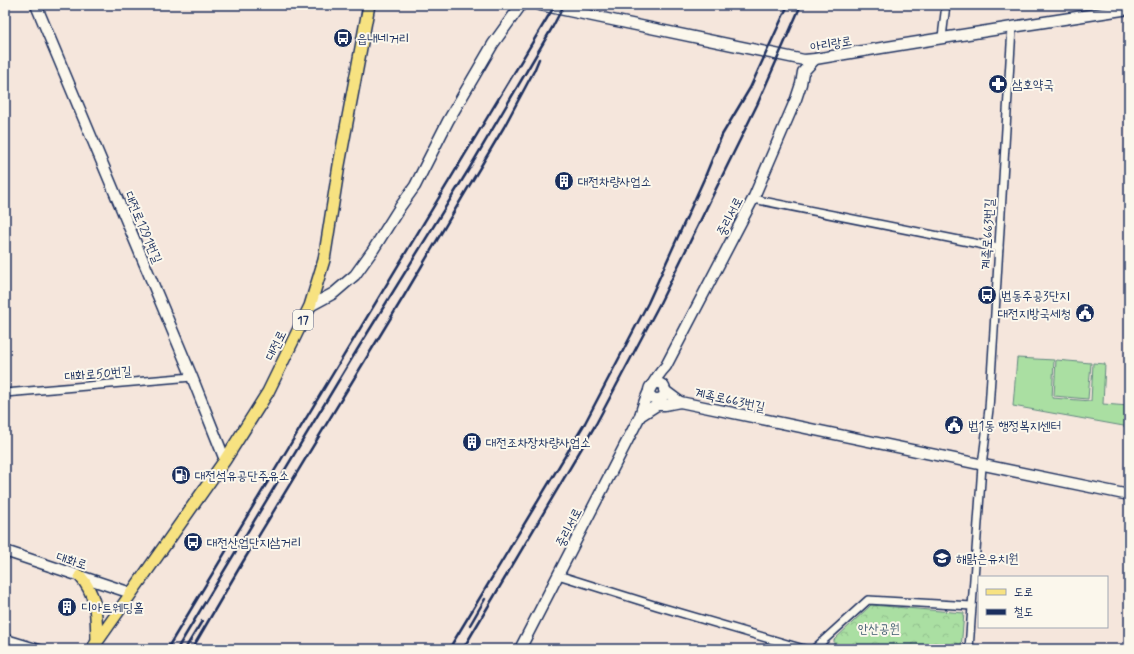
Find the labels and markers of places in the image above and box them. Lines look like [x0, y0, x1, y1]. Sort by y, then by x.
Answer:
bus stop icon: 읍내네거리 [332, 27, 354, 49]
place label: 읍내네거리 [357, 31, 409, 48]
pharmacy icon: 삼호약국 [987, 73, 1009, 95]
place label: 삼호약국 [1012, 77, 1054, 94]
building icon: 대전차량사업소 [553, 170, 575, 192]
place label: 대전차량사업소 [578, 174, 651, 191]
bus stop icon: 법동주공3단지 [976, 284, 998, 306]
place label: 법동주공3단지 [1001, 288, 1070, 305]
public building icon: 대전지방국세청 [1074, 302, 1096, 324]
place label: 대전지방국세청 [998, 306, 1071, 323]
public building icon: 법1동 행정복지센터 [943, 414, 965, 436]
place label: 법1동 행정복지센터 [968, 418, 1061, 435]
building icon: 대전조차장차량사업소 [461, 431, 483, 453]
place label: 대전조차장차량사업소 [486, 435, 591, 452]
fuel station icon: 대전석유공단주유소 [170, 464, 192, 486]
place label: 대전석유공단주유소 [195, 468, 289, 485]
bus stop icon: 대전산업단지삼거리 [182, 531, 204, 553]
place label: 대전산업단지삼거리 [207, 535, 301, 552]
school or university icon: 해맑은유치원 [931, 547, 953, 569]
place label: 해맑은유치원 [956, 551, 1019, 568]
building icon: 디아트웨딩홀 [56, 596, 78, 618]
place label: 디아트웨딩홀 [81, 600, 144, 617]

